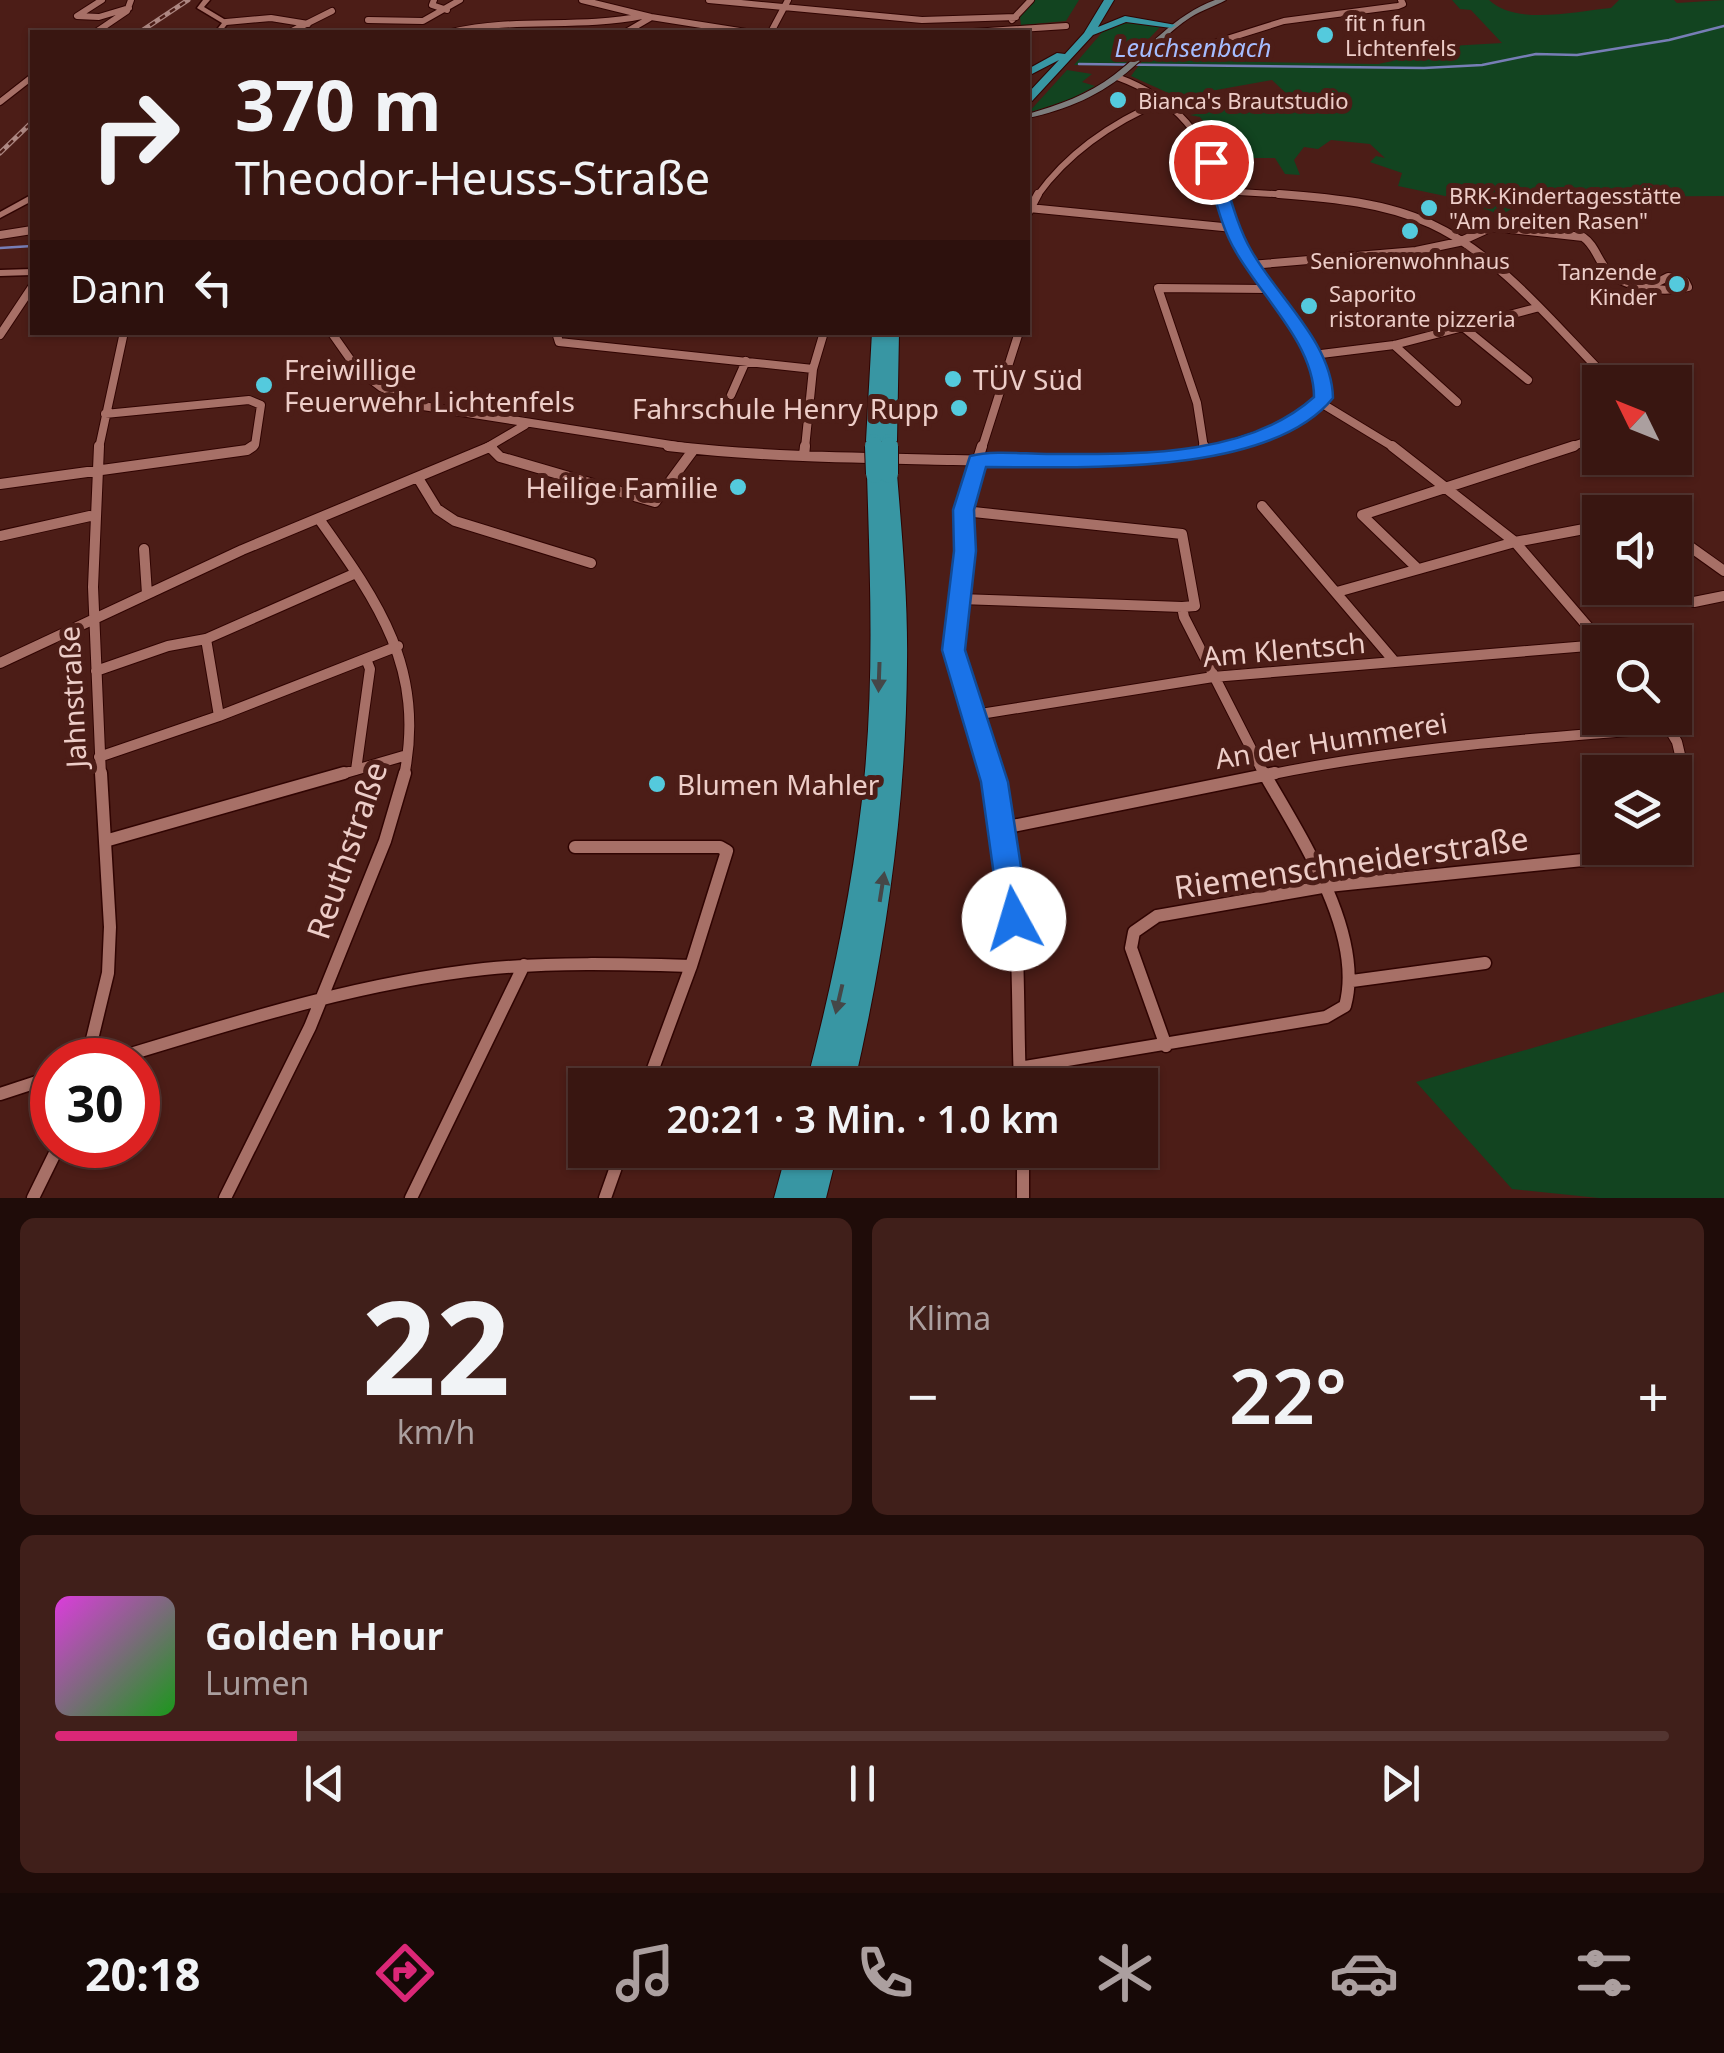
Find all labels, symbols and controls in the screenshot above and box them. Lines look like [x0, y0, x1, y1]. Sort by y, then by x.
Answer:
place label: fit n fun Lichtenfels [1345, 7, 1457, 62]
marker: fit n fun Lichtenfels [1314, 24, 1336, 46]
water label: Leuchsenbach [1115, 30, 1271, 64]
text: 370 m [235, 56, 442, 152]
icon: right [70, 70, 200, 200]
place label: Bianca's Brautstudio [1138, 85, 1349, 115]
marker: Bianca's Brautstudio [1107, 89, 1129, 111]
pin [1169, 120, 1254, 205]
icon: arrive [1184, 135, 1239, 190]
text: Theodor-Heuss-Straße [235, 147, 710, 208]
place label: BRK-Kindertagesstätte "Am breiten Rasen" [1449, 180, 1681, 235]
marker: BRK-Kindertagesstätte "Am breiten Rasen" [1418, 197, 1440, 219]
marker: Seniorenwohnhaus [1399, 220, 1421, 242]
place label: Seniorenwohnhaus [1310, 245, 1510, 275]
place label: Tanzende Kinder [1558, 256, 1657, 311]
icon: left [186, 260, 241, 315]
text: Dann [70, 262, 166, 314]
marker: Tanzende Kinder [1666, 273, 1688, 295]
place label: Saporito ristorante pizzeria [1329, 278, 1516, 333]
marker: Saporito ristorante pizzeria [1298, 295, 1320, 317]
place label: Freiwillige Feuerwehr Lichtenfels [284, 350, 575, 420]
place label: TÜV Süd [973, 360, 1083, 398]
north arrow [1582, 365, 1692, 475]
map controls [1582, 365, 1692, 865]
marker: TÜV Süd [942, 368, 964, 390]
marker: Freiwillige Feuerwehr Lichtenfels [253, 374, 275, 396]
place label: Fahrschule Henry Rupp [632, 389, 939, 427]
marker: Fahrschule Henry Rupp [948, 397, 970, 419]
place label: Heilige Familie [526, 468, 718, 506]
marker: Heilige Familie [727, 476, 749, 498]
button: sound [1582, 495, 1692, 605]
street label: Am Klentsch [1201, 623, 1367, 675]
street label: Jahnstraße [49, 625, 95, 772]
button: search [1582, 625, 1692, 735]
one-way arrow [871, 661, 887, 693]
street label: An der Hummerei [1212, 703, 1450, 777]
button: layers [1582, 755, 1692, 865]
street label: Reuthstraße [296, 756, 396, 944]
place label: Blumen Mahler [677, 765, 880, 803]
marker: Blumen Mahler [646, 773, 668, 795]
street label: Riemenschneiderstraße [1171, 816, 1531, 908]
position arrow [962, 867, 1066, 971]
one-way arrow [875, 870, 890, 902]
one-way arrow [830, 984, 846, 1015]
speed limit sign: 30 [30, 1038, 160, 1168]
text: 20:21 · 3 Min. · 1.0 km [667, 1092, 1060, 1144]
text: 22 [362, 1256, 510, 1433]
text: Klima [907, 1296, 991, 1339]
text: 22° [1229, 1344, 1347, 1446]
text: − [907, 1358, 938, 1433]
text: + [1638, 1358, 1669, 1433]
text: km/h [397, 1410, 475, 1453]
text: Golden Hour [205, 1609, 443, 1661]
text: Lumen [205, 1661, 309, 1704]
icon: previous [297, 1756, 352, 1811]
icon: pause [835, 1756, 890, 1811]
icon: next [1373, 1756, 1428, 1811]
icon: directions [370, 1938, 440, 2008]
icon: music [610, 1938, 680, 2008]
icon: phone [850, 1938, 920, 2008]
icon: climate [1090, 1938, 1160, 2008]
icon: car [1329, 1938, 1399, 2008]
icon: filters [1569, 1938, 1639, 2008]
text: 20:18 [85, 1943, 200, 2004]

